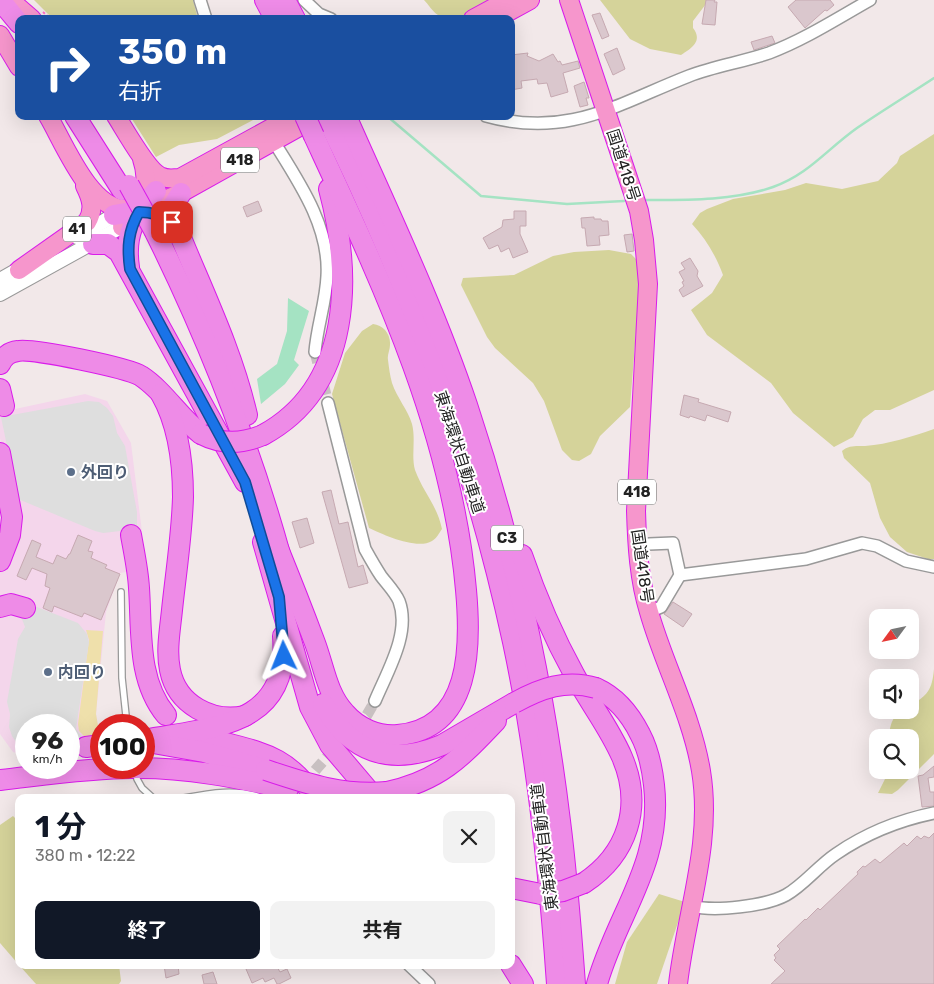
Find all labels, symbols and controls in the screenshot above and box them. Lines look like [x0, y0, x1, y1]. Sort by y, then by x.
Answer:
text: 350 m [118, 31, 227, 73]
icon: right [35, 35, 100, 100]
text: 右折 [118, 78, 162, 105]
street label: 国道418号 [603, 127, 644, 204]
road number: 418 [221, 148, 259, 172]
pin [151, 201, 193, 243]
icon: arrive [158, 208, 186, 236]
road number: 41 [63, 216, 91, 242]
street label: 東海環状自動車道 [431, 388, 488, 516]
place label: 外回り [81, 463, 129, 482]
marker: 外回り [65, 466, 77, 478]
road number: 418 [618, 480, 656, 504]
road number: C3 [491, 526, 523, 550]
street label: 国道418号 [628, 528, 657, 604]
north arrow [869, 609, 919, 659]
map controls [869, 609, 919, 779]
position arrow [257, 629, 309, 681]
place label: 内回り [58, 663, 106, 682]
marker: 内回り [42, 666, 54, 678]
button: sound [869, 669, 919, 719]
speed limit sign: 100 [90, 714, 155, 779]
text: 96 [31, 726, 64, 755]
button: search [869, 729, 919, 779]
text: km/h [33, 752, 62, 766]
street label: 東海環状自動車道 [527, 782, 562, 912]
text: 1 分 [35, 809, 86, 845]
button: close [443, 811, 495, 863]
text: 380 m · 12:22 [35, 846, 135, 865]
button: 終了 [35, 901, 260, 959]
button: 共有 [270, 901, 495, 959]

